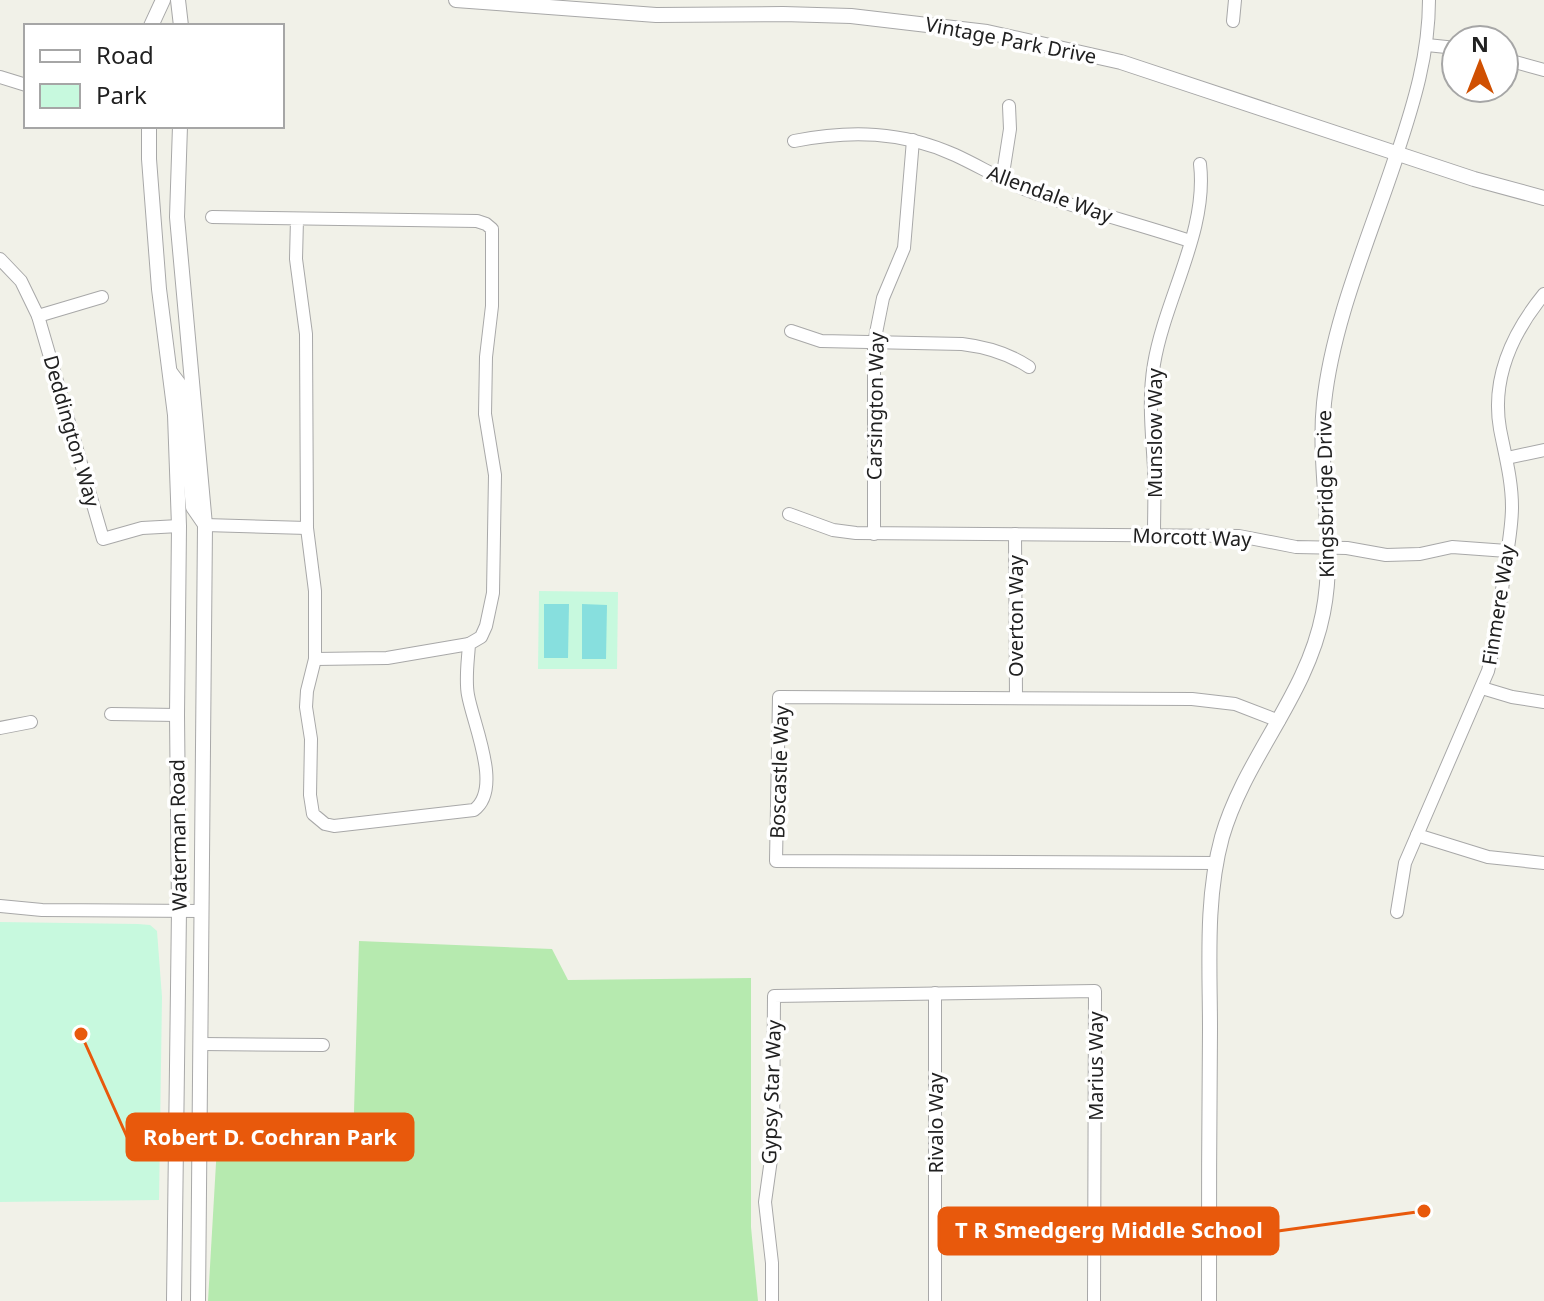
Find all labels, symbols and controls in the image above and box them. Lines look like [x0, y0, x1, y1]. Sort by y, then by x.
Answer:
street label: Vintage Park Drive [923, 10, 1099, 70]
legend [24, 24, 284, 128]
north arrow [1440, 24, 1520, 104]
text: N [1471, 28, 1489, 58]
text: Road [96, 38, 154, 71]
text: Park [96, 78, 147, 111]
street label: Allendale Way [984, 159, 1117, 229]
street label: Carsington Way [860, 331, 890, 480]
street label: Deddington Way [37, 352, 107, 511]
street label: Munslow Way [1141, 367, 1168, 498]
street label: Kingsbridge Drive [1310, 410, 1340, 578]
street label: Morcott Way [1132, 521, 1253, 553]
street label: Finmere Way [1475, 542, 1521, 667]
street label: Overton Way [1002, 554, 1029, 677]
street label: Boscastle Way [763, 704, 795, 839]
street label: Waterman Road [163, 759, 193, 911]
street label: Marius Way [1082, 1010, 1109, 1121]
street label: Gypsy Star Way [755, 1019, 787, 1165]
street label: Rivalo Way [922, 1072, 949, 1174]
callout: Robert D. Cochran Park [127, 1114, 413, 1160]
text: Robert D. Cochran Park [143, 1121, 397, 1151]
callout: T R Smedgerg Middle School [939, 1208, 1278, 1254]
text: T R Smedgerg Middle School [955, 1214, 1263, 1244]

